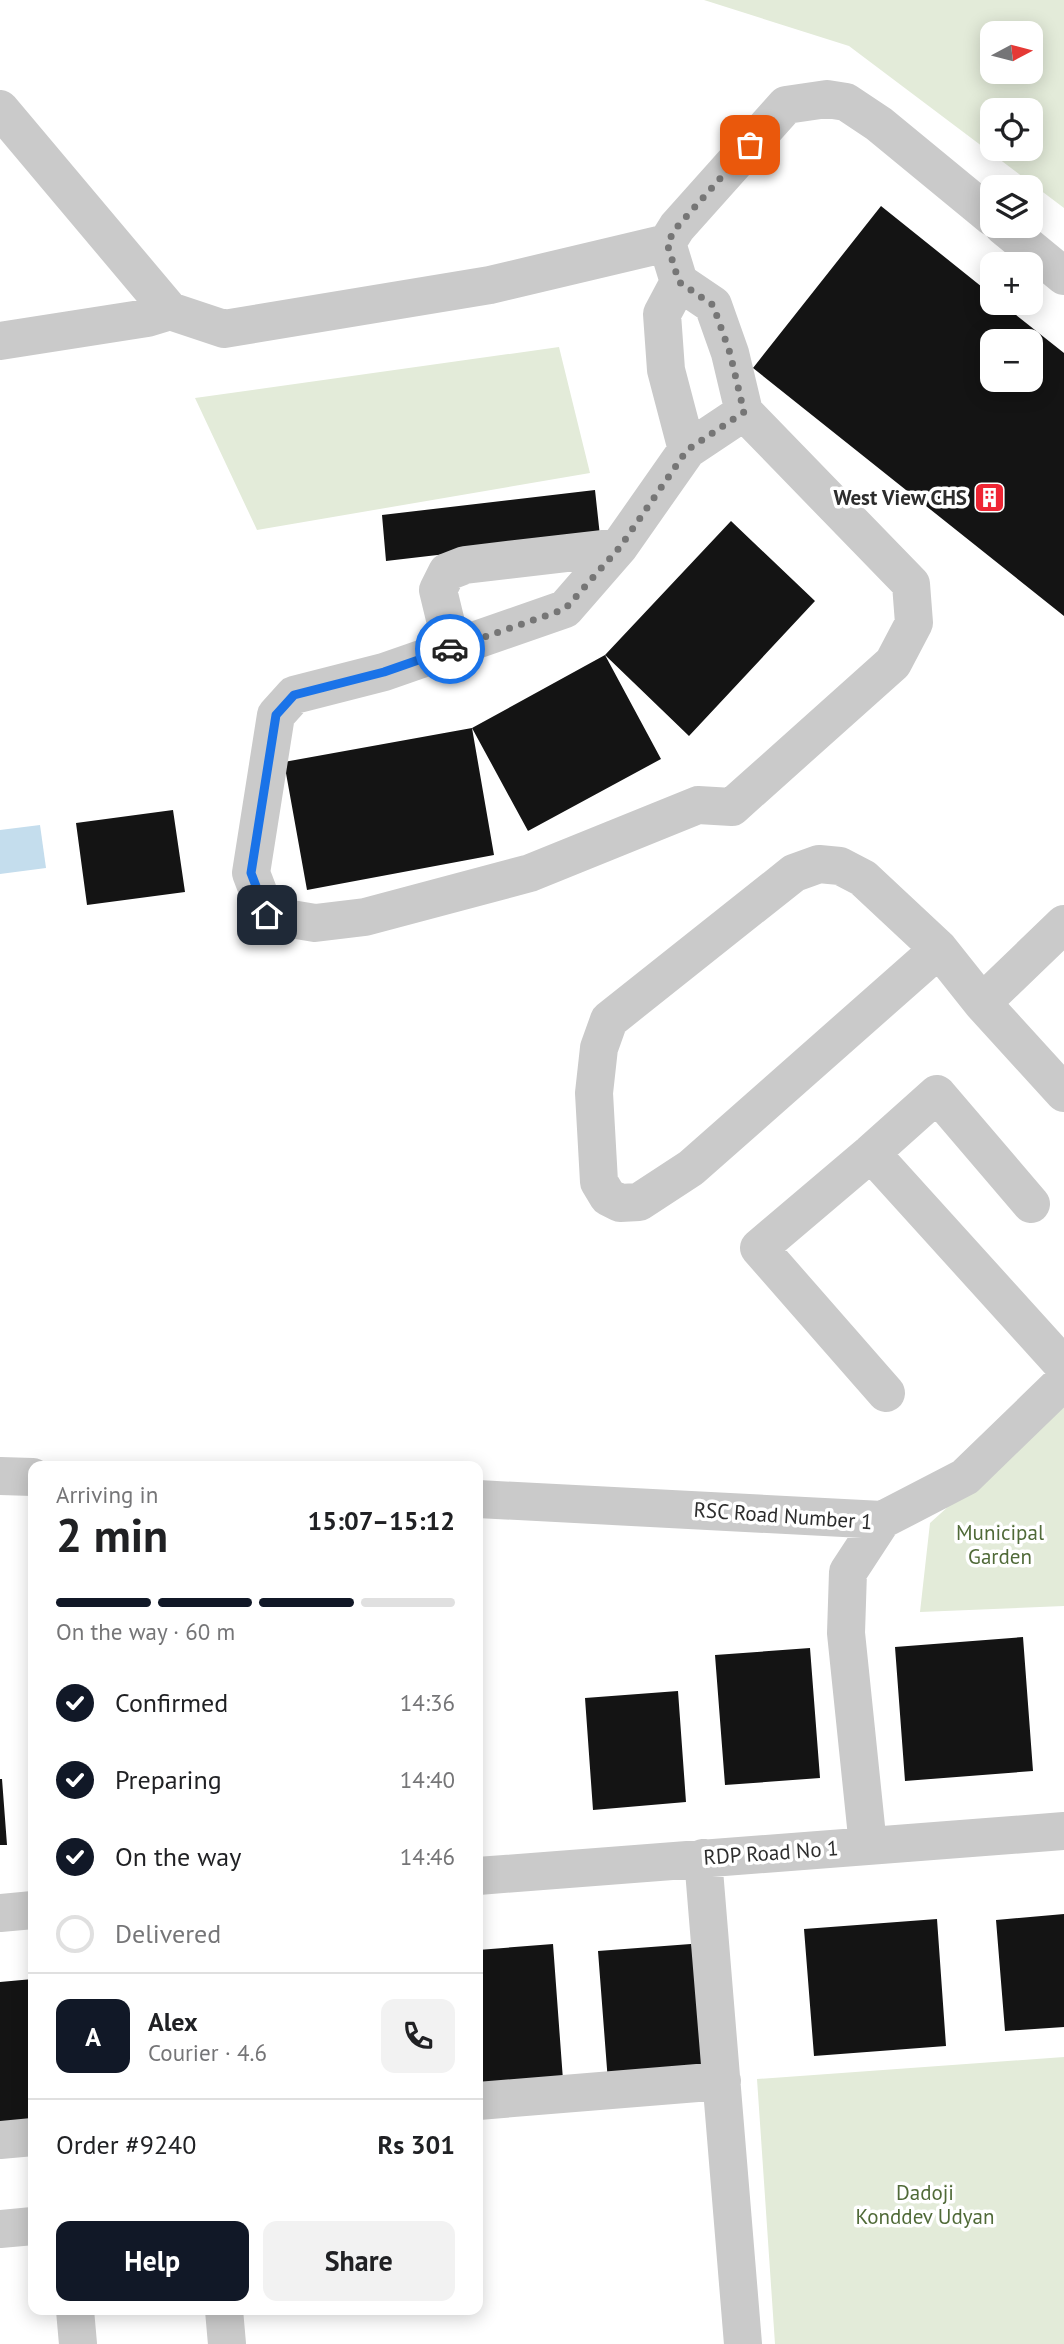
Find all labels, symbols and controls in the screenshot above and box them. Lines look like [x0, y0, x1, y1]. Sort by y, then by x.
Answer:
north arrow [980, 21, 1043, 84]
map controls [980, 21, 1043, 392]
button: locate [980, 98, 1043, 161]
pin [720, 115, 780, 175]
icon: bag [731, 126, 769, 164]
button: layers [980, 175, 1043, 238]
button: + [980, 252, 1043, 315]
button: − [980, 329, 1043, 392]
building icon: West View CHS [973, 481, 1007, 515]
place label: West View CHS [833, 484, 967, 511]
courier [415, 614, 485, 684]
icon: car [431, 630, 469, 668]
pin [237, 885, 297, 945]
icon: home [248, 896, 286, 934]
text: Arriving in [56, 1480, 158, 1509]
street label: RSC Road Number 1 [693, 1496, 873, 1535]
text: 15:07–15:12 [308, 1504, 455, 1537]
text: 2 min [56, 1505, 168, 1565]
park label: Municipal Garden [956, 1519, 1044, 1570]
text: On the way · 60 m [56, 1617, 235, 1646]
icon: check [56, 1684, 94, 1722]
text: Confirmed [115, 1686, 228, 1719]
text: 14:36 [400, 1688, 455, 1717]
icon: check [56, 1761, 94, 1799]
text: Preparing [115, 1763, 222, 1796]
text: 14:40 [400, 1765, 455, 1794]
street label: RDP Road No 1 [703, 1834, 839, 1871]
icon: check [56, 1838, 94, 1876]
text: On the way [115, 1840, 241, 1873]
text: 14:46 [400, 1842, 455, 1871]
text: Delivered [115, 1917, 221, 1950]
button: phone [381, 1999, 455, 2073]
text: Alex [148, 2005, 198, 2038]
text: A [85, 2020, 101, 2053]
text: Courier · 4.6 [148, 2038, 267, 2067]
text: Order #9240 [56, 2128, 196, 2161]
text: Rs 301 [378, 2128, 455, 2161]
park label: Dadoji Konddev Udyan [856, 2179, 995, 2230]
button: Help [56, 2221, 249, 2301]
button: Share [263, 2221, 455, 2301]

